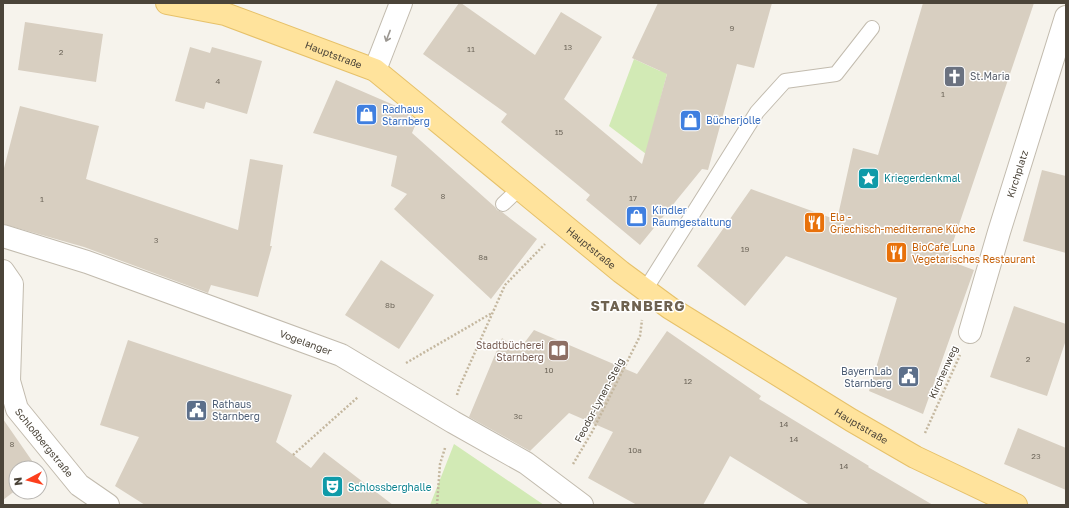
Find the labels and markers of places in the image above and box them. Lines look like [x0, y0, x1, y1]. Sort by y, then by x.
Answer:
church icon: St.Maria [942, 63, 968, 89]
place label: St.Maria [970, 70, 1010, 82]
shop icon: Radhaus Starnberg [353, 102, 379, 128]
place label: Radhaus Starnberg [382, 103, 430, 127]
shop icon: Bücherjolle [678, 107, 704, 133]
place label: Bücherjolle [706, 114, 761, 126]
place icon: Kriegerdenkmal [856, 165, 882, 191]
place label: Kriegerdenkmal [884, 172, 960, 184]
shop icon: Kindler Raumgestaltung [623, 203, 649, 229]
place label: Kindler Raumgestaltung [652, 204, 732, 228]
restaurant icon: Ela - Griechisch-mediterrane Küche [802, 210, 828, 236]
place label: Ela - Griechisch-mediterrane Küche [830, 211, 976, 235]
restaurant icon: BioCafe Luna Vegetarisches Restaurant [883, 240, 909, 266]
place label: BioCafe Luna Vegetarisches Restaurant [912, 241, 1036, 265]
library icon: Stadtbücherei Starnberg [546, 338, 572, 364]
place label: Stadtbücherei Starnberg [476, 339, 544, 363]
public building icon: BayernLab Starnberg [895, 364, 921, 390]
place label: BayernLab Starnberg [841, 365, 892, 389]
public building icon: Rathaus Starnberg [183, 397, 209, 423]
place label: Rathaus Starnberg [212, 398, 260, 422]
theatre icon: Schlossberghalle [320, 474, 346, 500]
place label: Schlossberghalle [348, 481, 432, 493]

